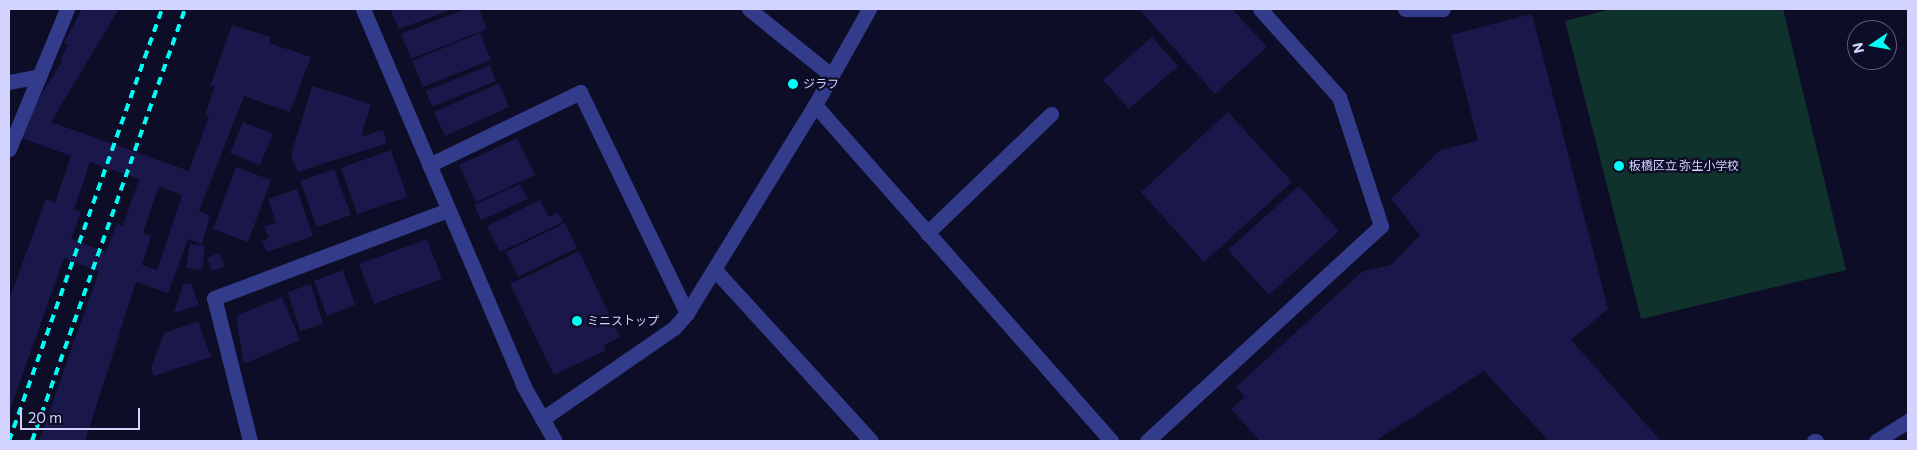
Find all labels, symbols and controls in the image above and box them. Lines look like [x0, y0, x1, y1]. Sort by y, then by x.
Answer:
north arrow [1847, 20, 1897, 70]
text: N [1848, 41, 1867, 55]
place label: ジラフ [803, 77, 839, 91]
marker: ジラフ [787, 78, 799, 90]
place label: 板橋区立 弥生小学校 [1629, 159, 1739, 173]
marker: 板橋区立 弥生小学校 [1613, 160, 1625, 172]
place label: ミニストップ [587, 314, 659, 328]
marker: ミニストップ [571, 315, 583, 327]
scale bar [22, 398, 142, 430]
text: 20 m [28, 408, 62, 426]

